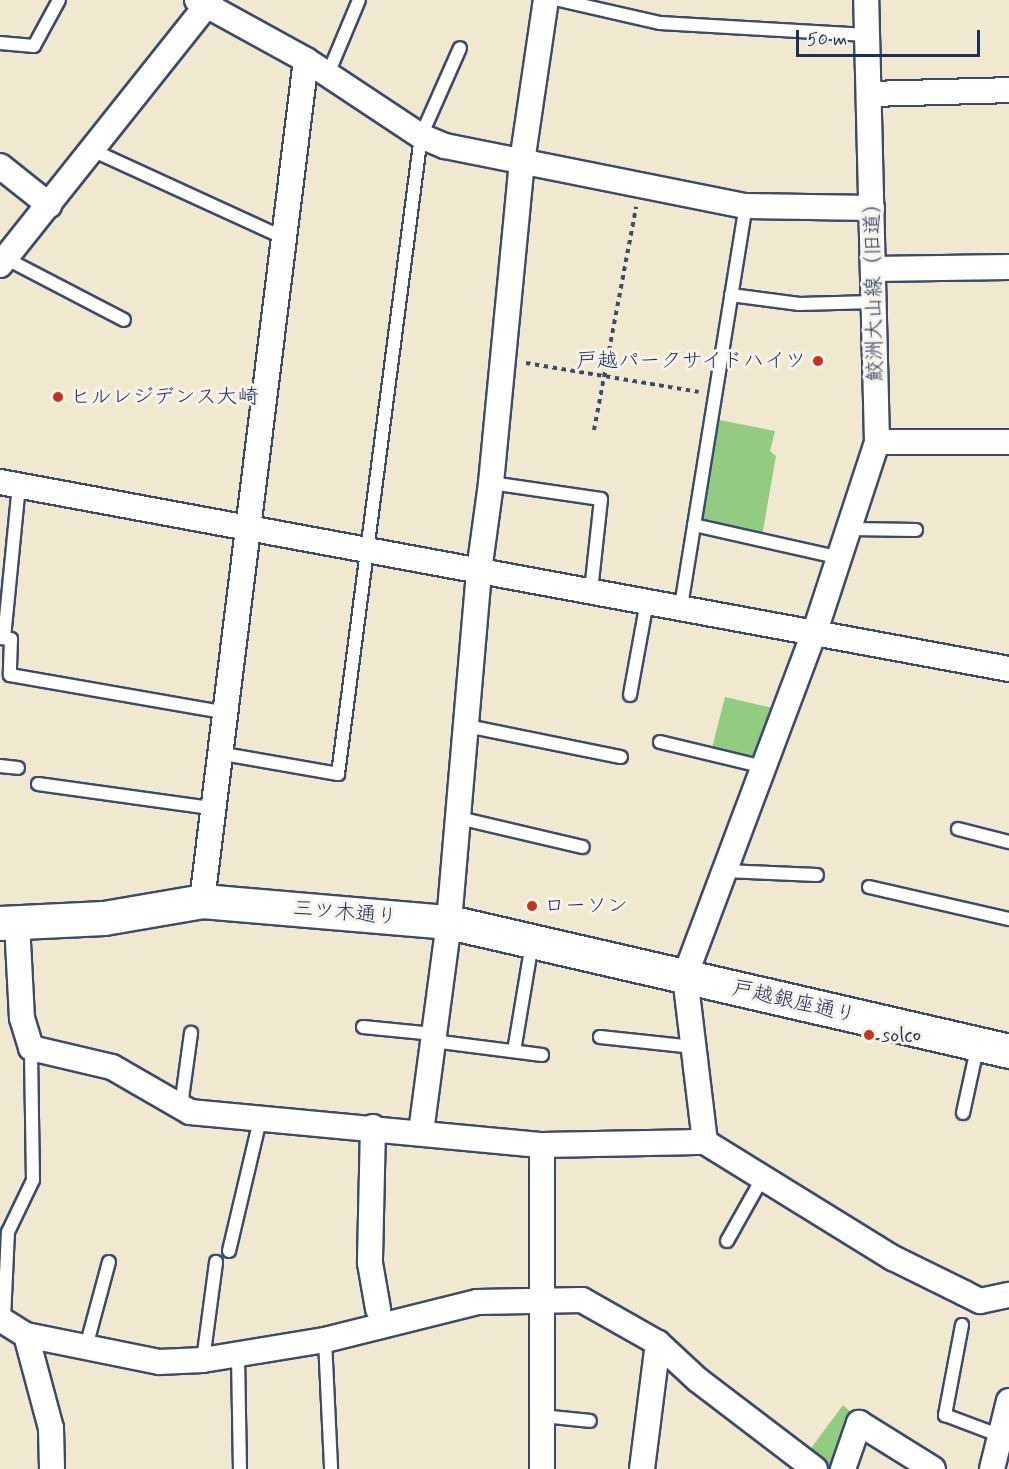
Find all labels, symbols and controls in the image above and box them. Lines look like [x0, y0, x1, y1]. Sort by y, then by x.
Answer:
scale bar [799, 18, 984, 56]
text: 50 m [807, 28, 847, 52]
street label: 鮫洲大山線（旧道） [860, 192, 888, 382]
place label: 戸越パークサイドハイツ [575, 348, 806, 374]
marker: 戸越パークサイドハイツ [811, 354, 825, 368]
place label: ヒルレジデンス大崎 [70, 384, 259, 410]
marker: ヒルレジデンス大崎 [51, 390, 65, 404]
place label: ローソン [544, 893, 628, 919]
street label: 三ツ木通り [292, 896, 398, 930]
marker: ローソン [525, 899, 539, 913]
street label: 戸越銀座通り [730, 976, 858, 1028]
place label: solco [881, 1022, 921, 1048]
marker: solco [862, 1028, 876, 1042]

